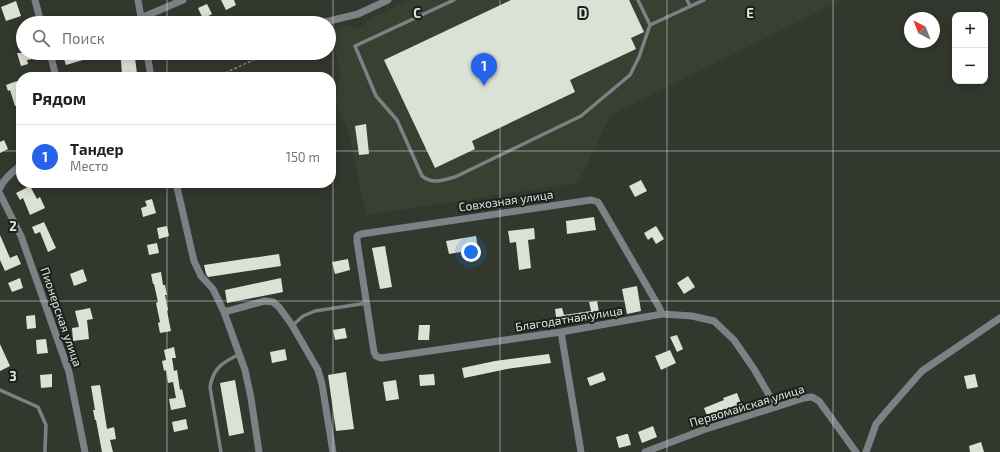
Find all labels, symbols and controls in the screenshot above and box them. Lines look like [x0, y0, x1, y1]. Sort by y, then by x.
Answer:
text: C [413, 5, 421, 21]
text: D [579, 5, 588, 21]
text: E [746, 5, 754, 21]
north arrow [904, 12, 940, 48]
map controls [952, 12, 988, 84]
button: + [952, 12, 988, 48]
search box [16, 16, 336, 60]
icon: search [30, 27, 52, 49]
text: Поиск [62, 29, 105, 47]
button: − [952, 48, 988, 84]
pin: 1 [471, 53, 497, 86]
text: Рядом [32, 88, 86, 108]
text: Тандер [70, 140, 124, 158]
text: 1 [42, 149, 48, 165]
text: 150 m [286, 149, 320, 165]
text: Место [70, 158, 109, 174]
street label: Совхозная улица [458, 186, 554, 215]
text: 2 [9, 218, 17, 234]
your location [461, 242, 481, 262]
street label: Пионерская улица [37, 265, 86, 368]
street label: Благодатная улица [514, 303, 624, 334]
text: 3 [9, 368, 17, 384]
street label: Первомайская улица [688, 381, 806, 430]

